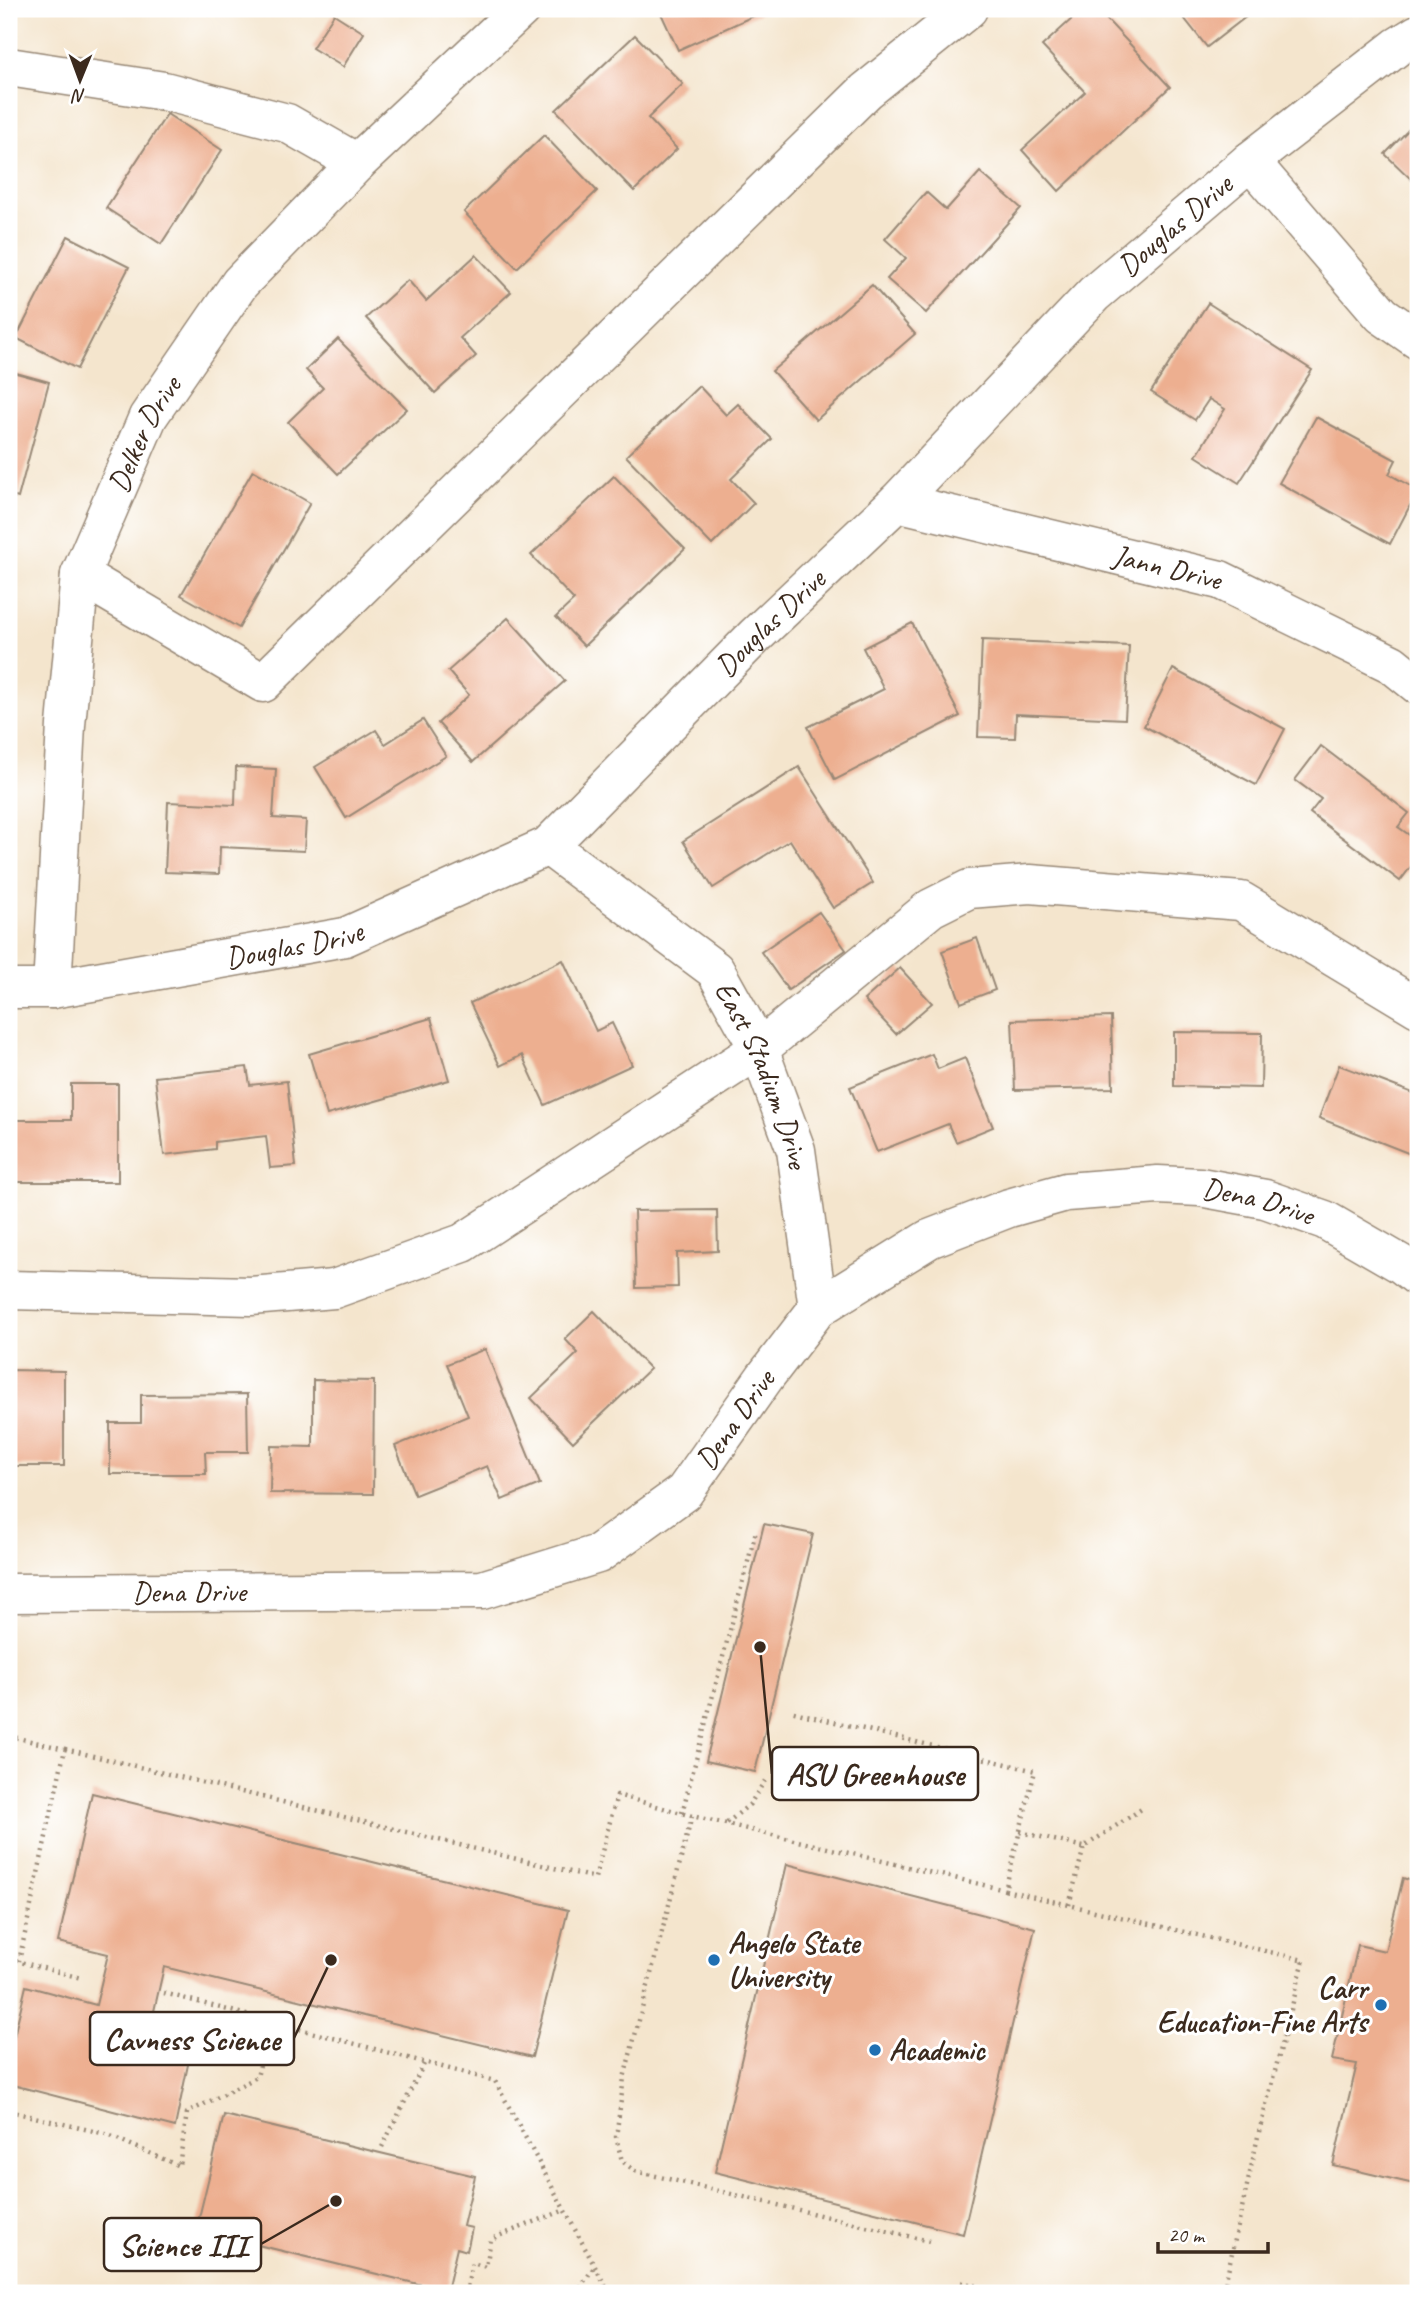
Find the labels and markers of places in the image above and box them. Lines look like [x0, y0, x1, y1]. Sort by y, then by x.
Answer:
callout: ASU Greenhouse [772, 1747, 978, 1800]
place label: Angelo State University [728, 1924, 862, 1996]
marker: Angelo State University [706, 1952, 722, 1968]
place label: Carr Education-Fine Arts [1157, 1969, 1370, 2041]
marker: Carr Education-Fine Arts [1373, 1997, 1389, 2013]
callout: Cavness Science [90, 2012, 294, 2065]
place label: Academic [889, 2031, 987, 2069]
marker: Academic [867, 2042, 883, 2058]
callout: Science III [104, 2218, 261, 2271]

